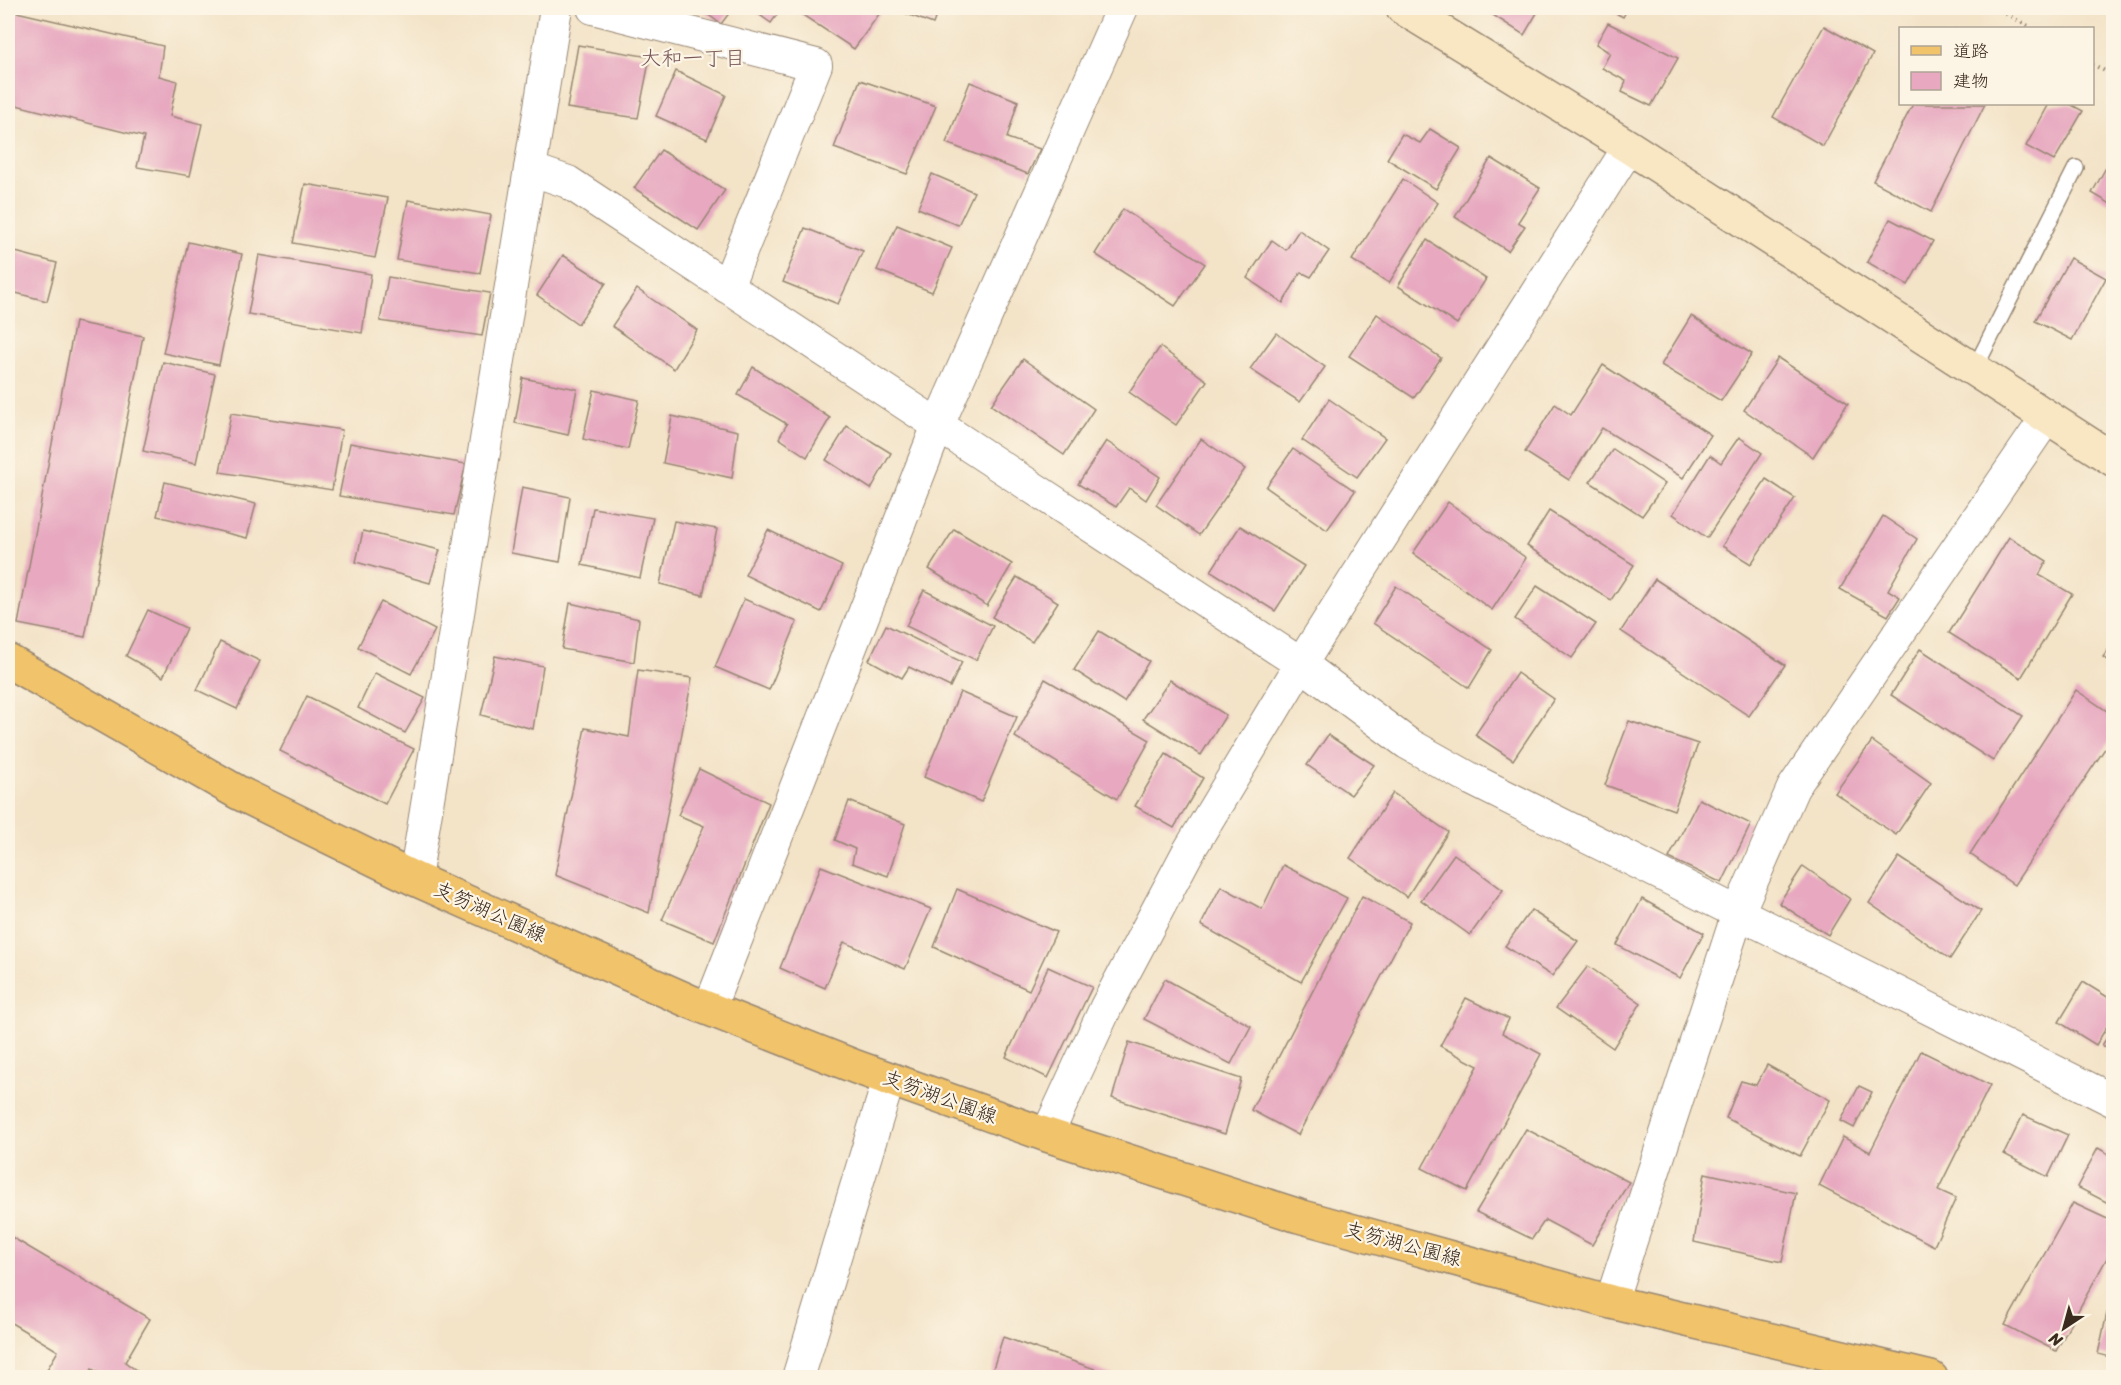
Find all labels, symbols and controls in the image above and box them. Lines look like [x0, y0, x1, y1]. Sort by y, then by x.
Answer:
legend [1899, 27, 2094, 105]
text: 道路 [1953, 35, 1989, 67]
district label: 大和一丁目 [641, 39, 746, 77]
text: 建物 [1953, 65, 1989, 97]
street label: 支笏湖公園線 [428, 872, 552, 952]
street label: 支笏湖公園線 [878, 1060, 1002, 1134]
street label: 支笏湖公園線 [1341, 1212, 1465, 1276]
north arrow [2034, 1298, 2094, 1358]
text: N [2042, 1324, 2069, 1355]

